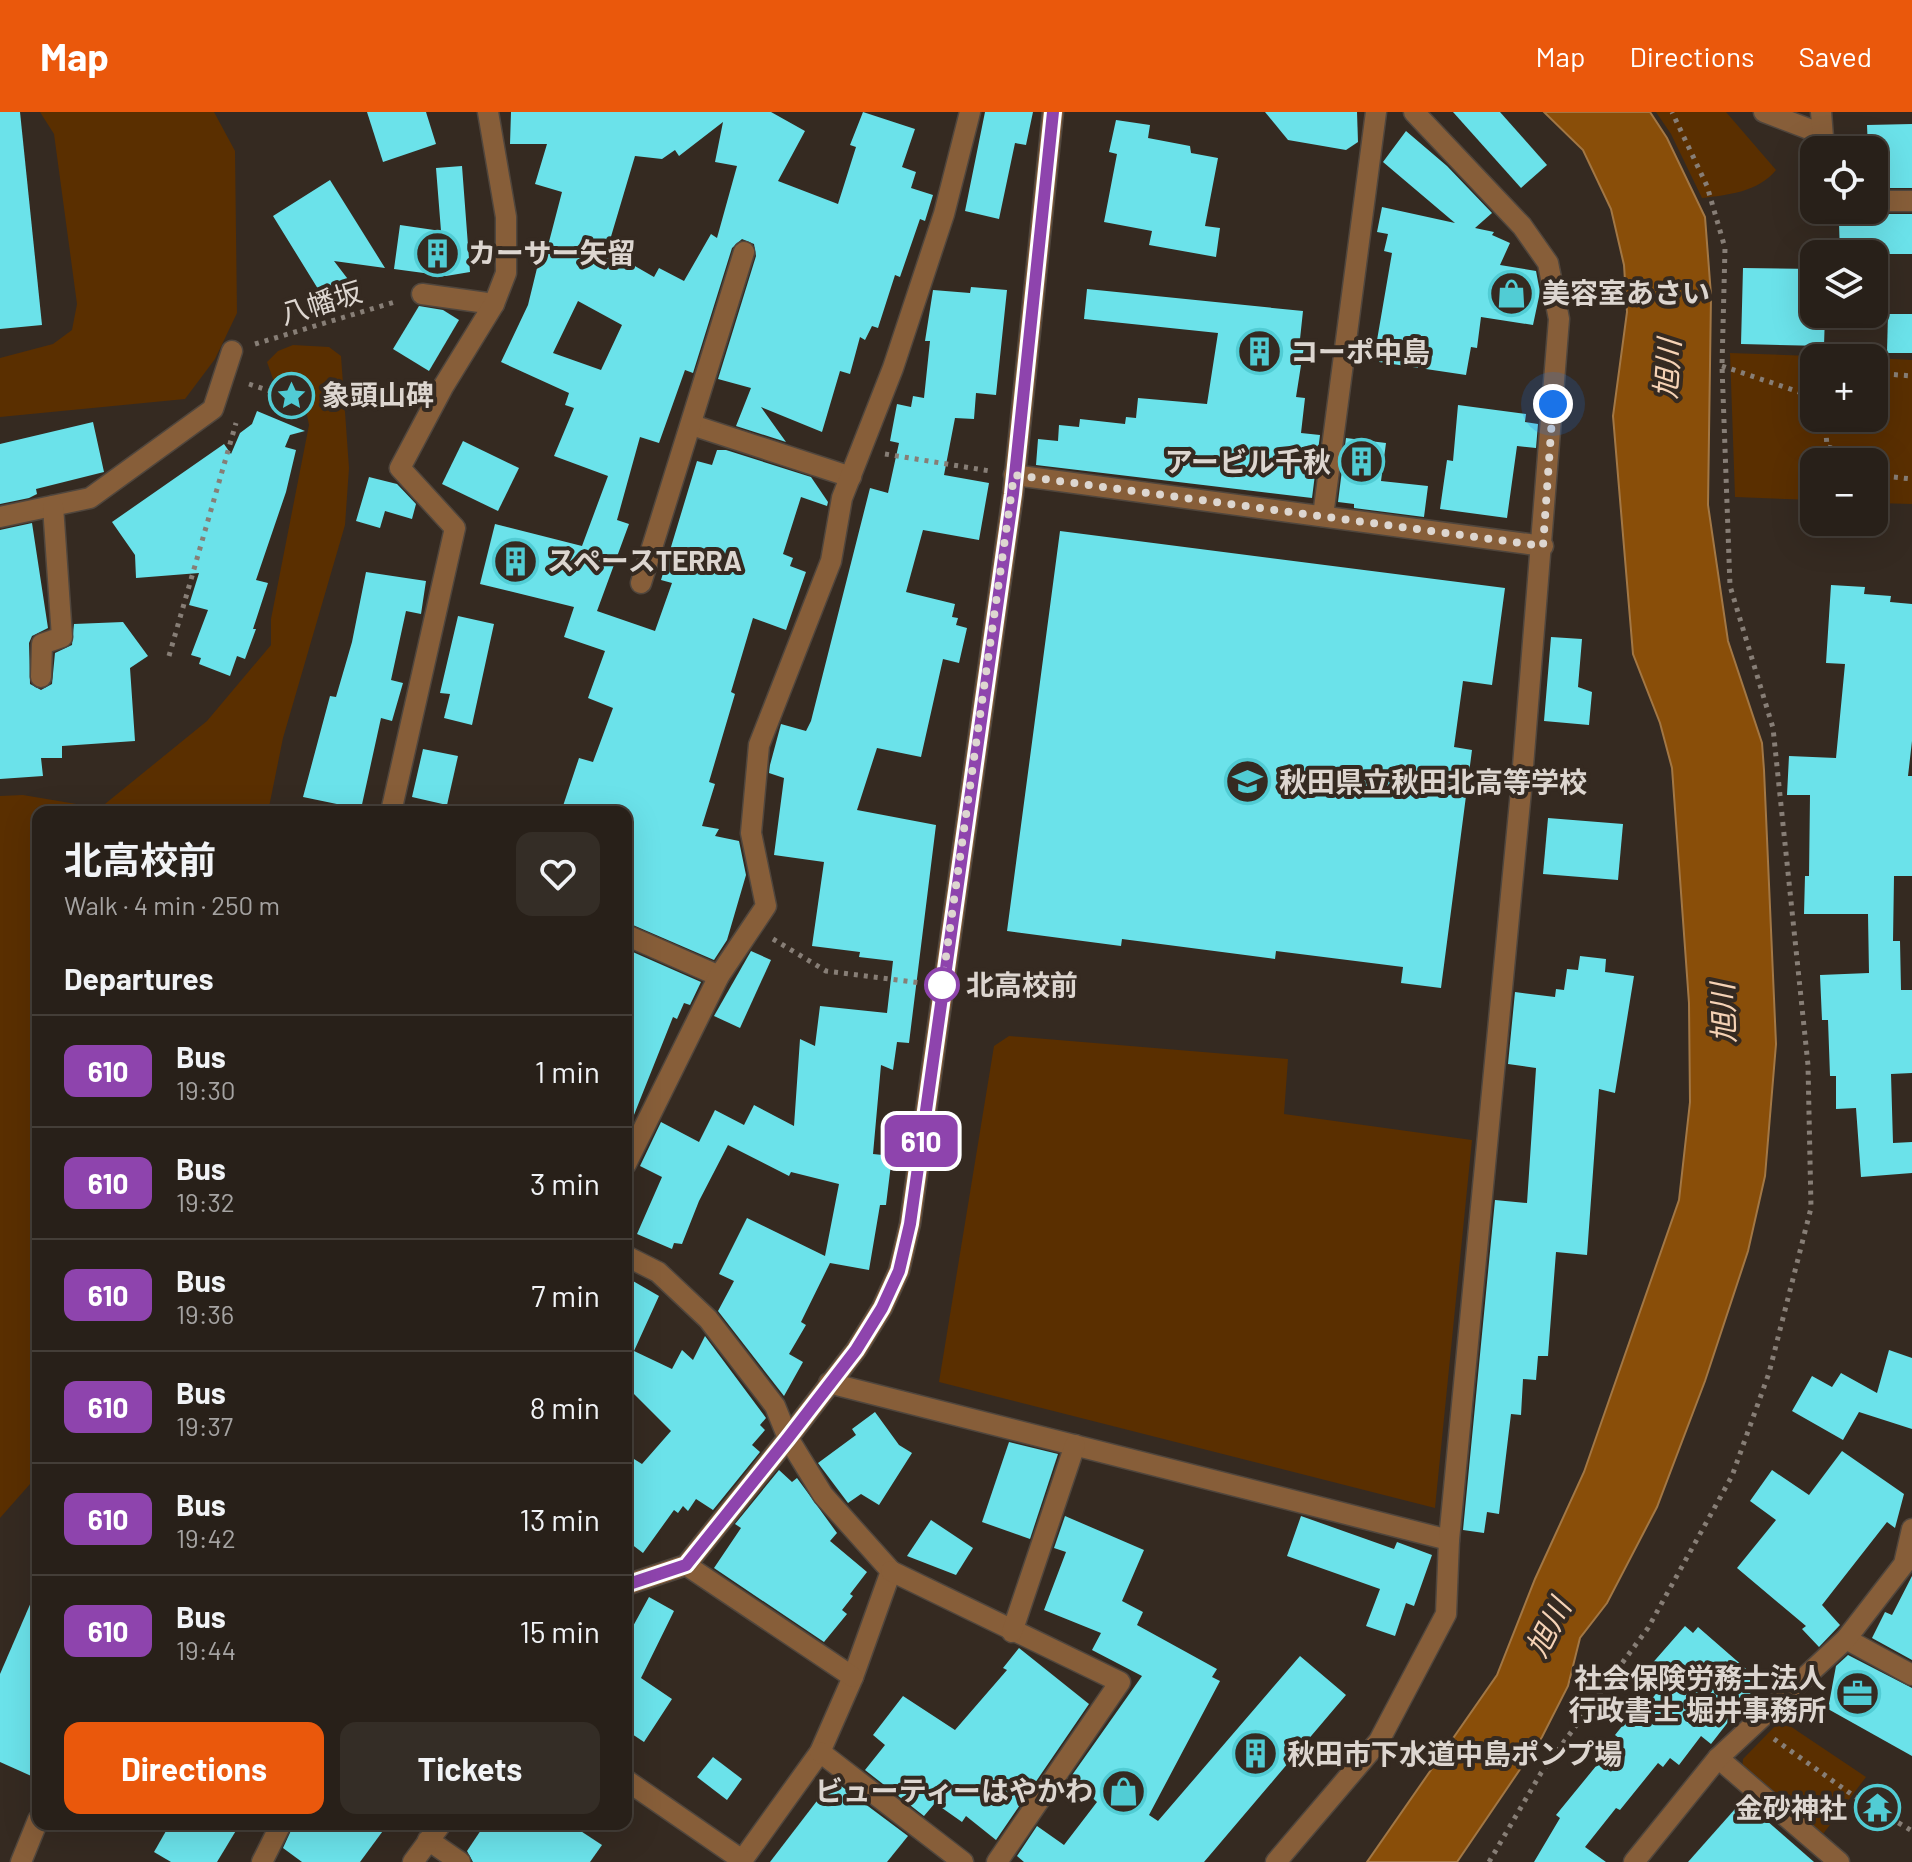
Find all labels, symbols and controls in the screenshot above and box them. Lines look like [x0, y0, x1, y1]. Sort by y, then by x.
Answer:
text: Map [40, 33, 109, 79]
text: Map [1536, 39, 1585, 73]
text: Directions [1629, 39, 1755, 73]
text: Saved [1799, 39, 1872, 73]
map controls [1800, 136, 1888, 536]
button: locate [1800, 136, 1888, 224]
building icon: カーサー矢留 [413, 229, 461, 277]
place label: カーサー矢留 [468, 235, 635, 269]
button: layers [1800, 240, 1888, 328]
shop icon: 美容室あさい [1487, 269, 1535, 317]
street label: 八幡坂 [276, 274, 366, 331]
place label: 美容室あさい [1542, 275, 1710, 309]
building icon: コーポ中島 [1235, 328, 1283, 376]
place label: コーポ中島 [1290, 334, 1430, 368]
water label: 旭川 [1646, 335, 1686, 400]
button: + [1800, 344, 1888, 432]
place icon: 象頭山碑 [267, 371, 315, 419]
place label: 象頭山碑 [322, 377, 434, 411]
your location [1533, 384, 1573, 424]
building icon: アービル千秋 [1338, 438, 1386, 486]
place label: アービル千秋 [1165, 444, 1331, 478]
button: − [1800, 448, 1888, 536]
building icon: スペースTERRA [492, 537, 540, 585]
place label: スペースTERRA [547, 543, 742, 577]
school or university icon: 秋田県立秋田北高等学校 [1224, 758, 1272, 806]
place label: 秋田県立秋田北高等学校 [1279, 764, 1587, 798]
button: heart [516, 832, 600, 916]
text: 北高校前 [64, 836, 216, 882]
text: Walk · 4 min · 250 m [64, 889, 280, 920]
text: Departures [64, 960, 214, 996]
place label: 北高校前 [966, 967, 1078, 1001]
marker: 北高校前 [925, 968, 959, 1002]
water label: 旭川 [1703, 979, 1741, 1044]
text: Bus [176, 1038, 226, 1074]
text: 1 min [535, 1053, 600, 1089]
text: 610 [88, 1054, 128, 1088]
text: 19:30 [176, 1074, 236, 1105]
line badge: 610 [875, 1115, 967, 1167]
text: 610 [901, 1124, 941, 1158]
text: Bus [176, 1150, 226, 1186]
text: 3 min [530, 1165, 600, 1201]
text: 610 [88, 1166, 128, 1200]
text: 19:32 [176, 1186, 235, 1217]
text: Bus [176, 1262, 226, 1298]
text: 7 min [531, 1277, 600, 1313]
text: 610 [88, 1278, 128, 1312]
text: 19:36 [176, 1298, 234, 1329]
text: Bus [176, 1374, 226, 1410]
text: 8 min [530, 1389, 600, 1425]
text: 610 [88, 1390, 128, 1424]
text: 19:37 [176, 1410, 233, 1441]
text: Bus [176, 1486, 226, 1522]
text: 13 min [519, 1501, 600, 1537]
text: 610 [88, 1502, 128, 1536]
text: 19:42 [176, 1522, 236, 1553]
water label: 旭川 [1518, 1590, 1578, 1662]
text: Bus [176, 1598, 226, 1634]
text: 15 min [519, 1613, 600, 1649]
text: 610 [88, 1614, 128, 1648]
text: 19:44 [176, 1634, 236, 1665]
place label: 社会保険労務士法人 行政書士 堀井事務所 [1568, 1660, 1826, 1726]
office icon: 社会保険労務士法人 行政書士 堀井事務所 [1833, 1670, 1881, 1718]
button: Directions [64, 1722, 324, 1814]
button: Tickets [340, 1722, 600, 1814]
building icon: 秋田市下水道中島ポンプ場 [1232, 1730, 1280, 1778]
place label: 秋田市下水道中島ポンプ場 [1287, 1736, 1622, 1770]
shop icon: ビューティーはやかわ [1100, 1767, 1148, 1815]
place label: ビューティーはやかわ [815, 1773, 1093, 1807]
temple icon: 金砂神社 [1854, 1784, 1902, 1832]
place label: 金砂神社 [1735, 1790, 1847, 1824]

